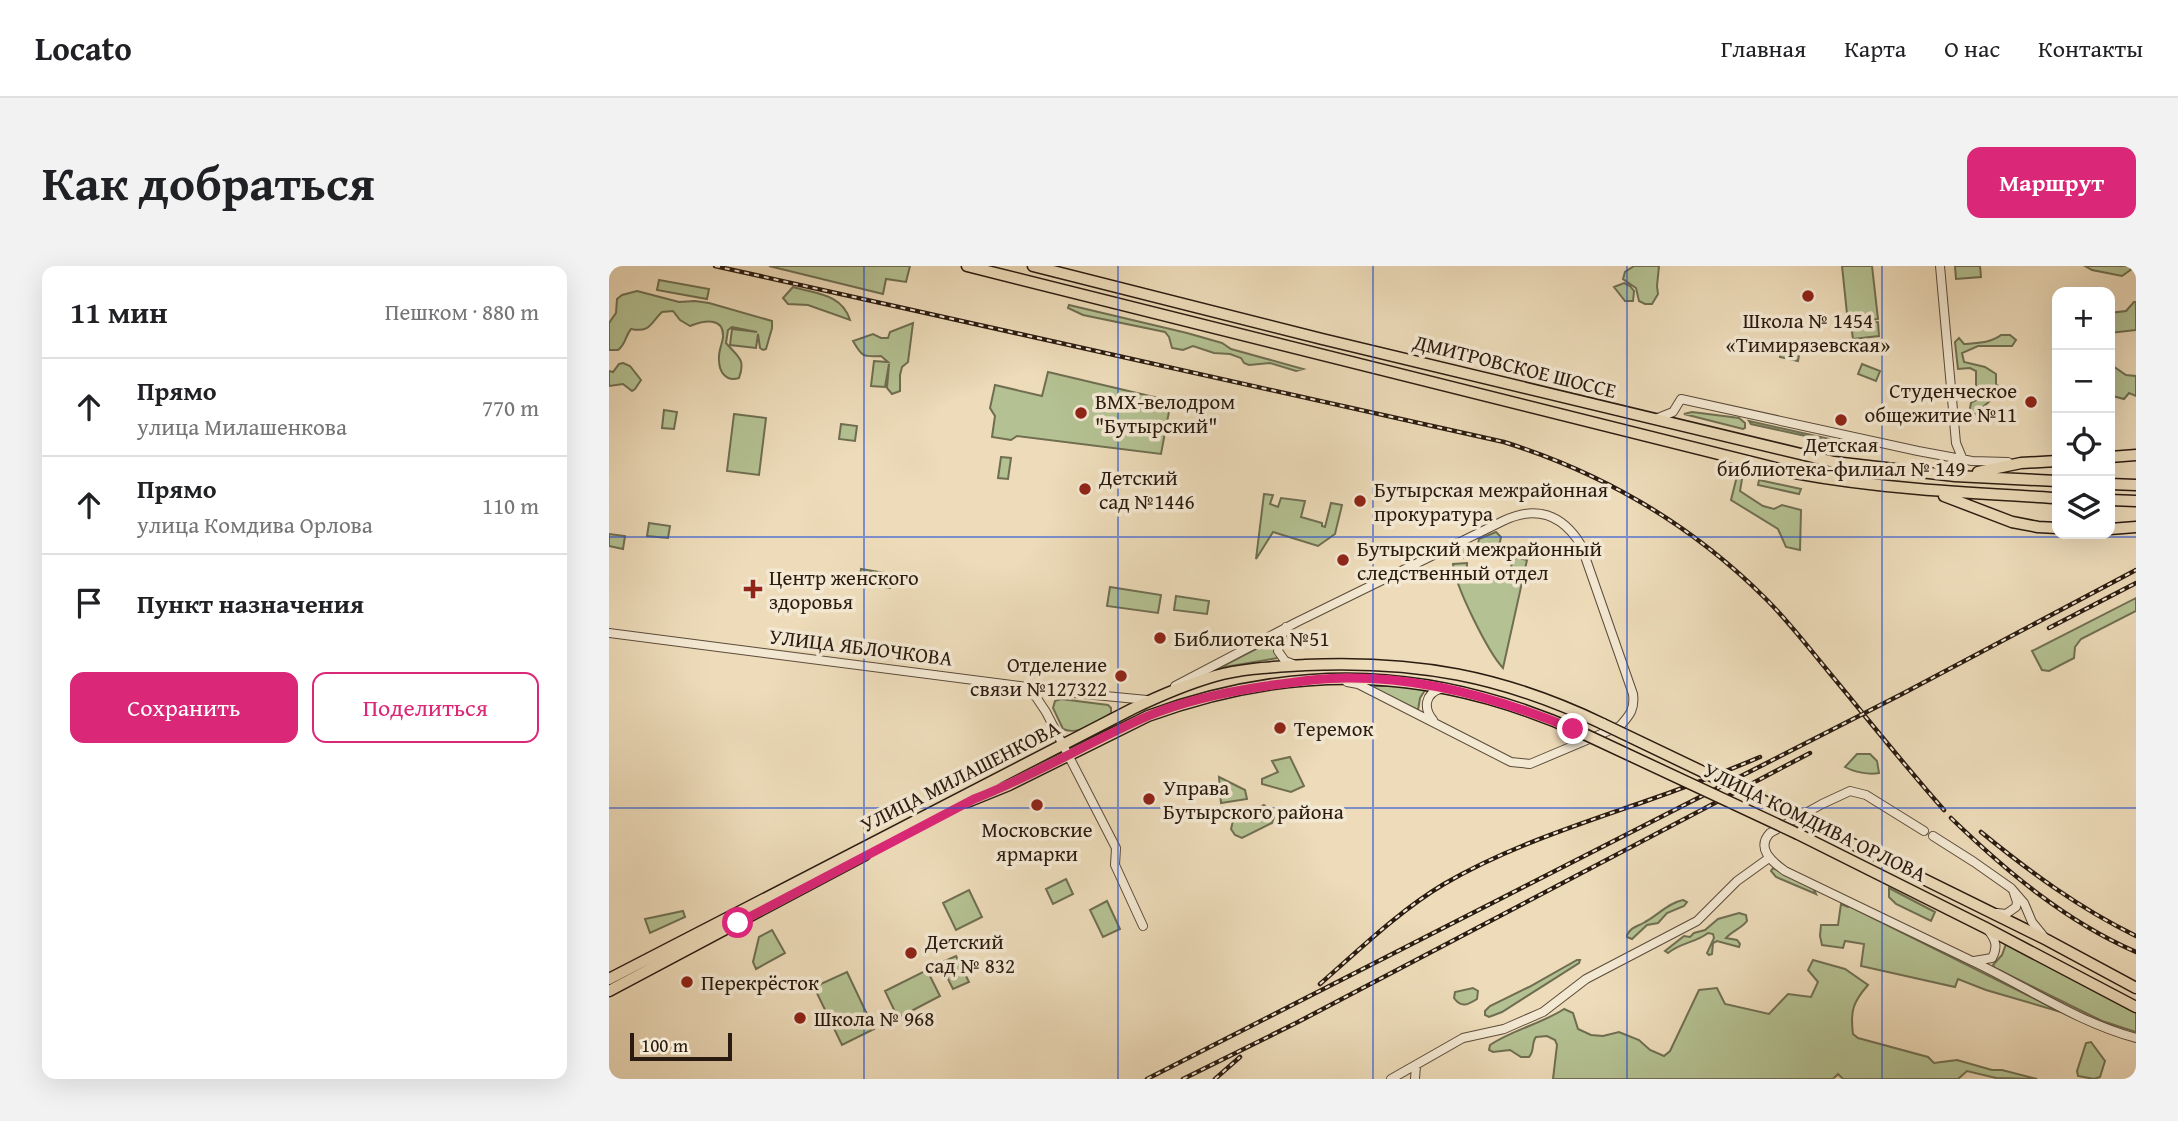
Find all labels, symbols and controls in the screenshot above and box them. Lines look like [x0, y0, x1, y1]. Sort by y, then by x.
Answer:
text: Locato [35, 24, 132, 72]
text: Главная [1721, 31, 1806, 66]
text: Карта [1844, 31, 1906, 66]
text: О нас [1944, 31, 2000, 66]
text: Контакты [2038, 31, 2143, 66]
text: Как добраться [42, 146, 375, 218]
button: Маршрут [1967, 147, 2136, 218]
map controls [2052, 287, 2115, 539]
button: + [2052, 287, 2115, 350]
marker: Школа № 1454 «Тимирязевская» [1800, 288, 1816, 304]
text: 11 мин [70, 290, 168, 334]
text: Пешком · 880 m [385, 295, 539, 328]
place label: Школа № 1454 «Тимирязевская» [1726, 305, 1890, 360]
street label: ДМИТРОВСКОЕ ШОССЕ [1409, 326, 1620, 406]
button: − [2052, 350, 2115, 413]
text: Прямо [137, 371, 217, 410]
place label: Студенческое общежитие №11 [1864, 375, 2017, 430]
place label: BMX-велодром "Бутырский" [1095, 386, 1235, 441]
icon: ahead [70, 388, 108, 426]
text: 770 m [482, 391, 539, 424]
marker: Студенческое общежитие №11 [2023, 394, 2039, 410]
marker: BMX-велодром "Бутырский" [1073, 405, 1089, 421]
text: улица Милашенкова [137, 410, 347, 443]
marker: Детская библиотека-филиал № 149 [1833, 412, 1849, 428]
button: locate [2052, 413, 2115, 476]
place label: Детская библиотека-филиал № 149 [1717, 429, 1965, 484]
place label: Детский сад №1446 [1098, 462, 1195, 517]
text: Прямо [137, 469, 217, 508]
place label: Бутырская межрайонная прокуратура [1374, 474, 1608, 529]
button: layers [2052, 476, 2115, 539]
marker: Детский сад №1446 [1077, 481, 1093, 497]
icon: ahead [70, 486, 108, 524]
text: 110 m [482, 489, 539, 522]
marker: Бутырская межрайонная прокуратура [1352, 493, 1368, 509]
text: улица Комдива Орлова [137, 508, 373, 541]
place label: Бутырский межрайонный следственный отдел [1357, 533, 1602, 588]
marker: Бутырский межрайонный следственный отдел [1335, 552, 1351, 568]
place label: Центр женского здоровья [769, 562, 919, 617]
marker: Центр женского здоровья [743, 579, 763, 599]
icon: arrive [70, 584, 108, 622]
text: Пункт назначения [137, 584, 364, 623]
street label: УЛИЦА ЯБЛОЧКОВА [767, 620, 955, 674]
place label: Библиотека №51 [1174, 623, 1330, 654]
marker: Библиотека №51 [1152, 630, 1168, 646]
place label: Отделение связи №127322 [970, 649, 1107, 704]
marker: Отделение связи №127322 [1113, 668, 1129, 684]
button: Сохранить [70, 672, 298, 743]
button: Поделиться [312, 672, 539, 743]
street label: УЛИЦА МИЛАШЕНКОВА [855, 712, 1065, 840]
place label: Теремок [1294, 713, 1374, 744]
route end [1557, 713, 1588, 744]
marker: Теремок [1272, 720, 1288, 736]
street label: УЛИЦА КОМДИВА ОРЛОВА [1698, 754, 1932, 890]
place label: Управа Бутырского района [1163, 772, 1344, 827]
marker: Управа Бутырского района [1141, 791, 1157, 807]
marker: Московские ярмарки [1029, 797, 1045, 813]
place label: Московские ярмарки [981, 814, 1093, 869]
route start [722, 907, 753, 938]
place label: Детский сад № 832 [924, 926, 1015, 981]
marker: Детский сад № 832 [903, 945, 919, 961]
place label: Перекрёсток [701, 967, 819, 998]
marker: Перекрёсток [679, 974, 695, 990]
place label: Школа № 968 [814, 1003, 934, 1034]
marker: Школа № 968 [792, 1010, 808, 1026]
scale bar [630, 1030, 731, 1062]
text: 100 m [641, 1031, 688, 1059]

